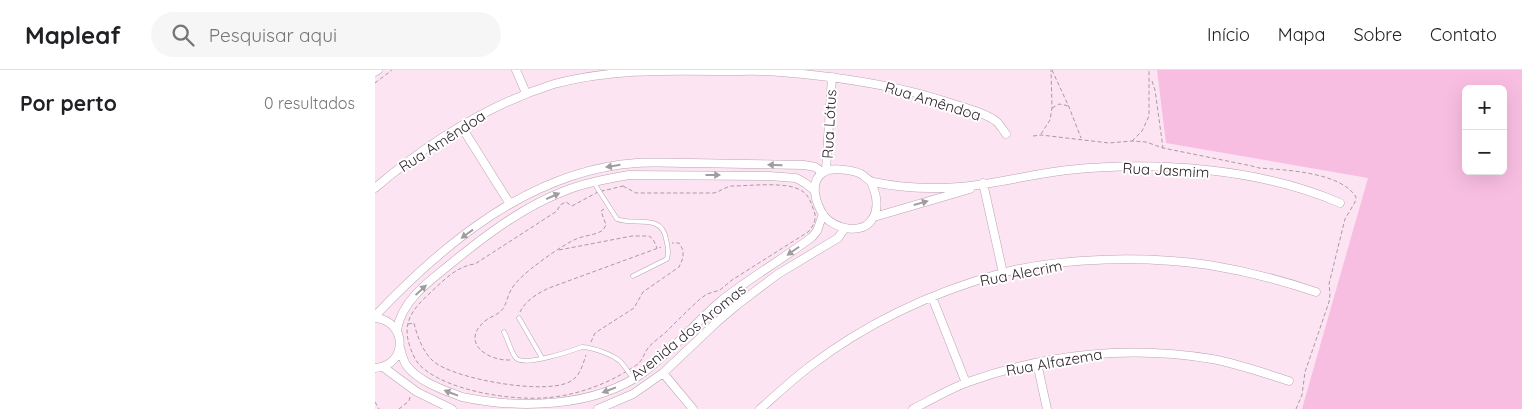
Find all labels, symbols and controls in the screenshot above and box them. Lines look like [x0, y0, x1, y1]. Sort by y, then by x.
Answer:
search box [151, 12, 501, 57]
text: Mapleaf [25, 20, 121, 50]
icon: search [169, 21, 197, 49]
text: Pesquisar aqui [209, 23, 337, 47]
text: Início [1207, 23, 1250, 46]
text: Mapa [1278, 23, 1325, 46]
text: Sobre [1353, 23, 1402, 46]
text: Contato [1430, 23, 1497, 46]
street label: Rua Amêndoa [883, 77, 983, 125]
map controls [1462, 85, 1507, 175]
button: + [1462, 85, 1507, 130]
street label: Rua Lótus [818, 89, 840, 159]
text: Por perto [20, 90, 117, 116]
text: 0 resultados [264, 93, 355, 113]
street label: Rua Amêndoa [395, 106, 489, 176]
button: − [1462, 130, 1507, 175]
street label: Rua Jasmim [1122, 158, 1210, 182]
one-way arrow [767, 160, 783, 168]
one-way arrow [605, 163, 621, 171]
one-way arrow [705, 171, 721, 179]
one-way arrow [546, 191, 560, 199]
one-way arrow [913, 198, 928, 206]
one-way arrow [460, 229, 474, 239]
one-way arrow [786, 246, 800, 256]
street label: Rua Alecrim [978, 256, 1064, 290]
street label: Avenida dos Aromas [626, 280, 750, 384]
one-way arrow [415, 284, 428, 295]
street label: Rua Alfazema [1004, 344, 1104, 380]
one-way arrow [602, 387, 616, 395]
one-way arrow [444, 388, 458, 396]

